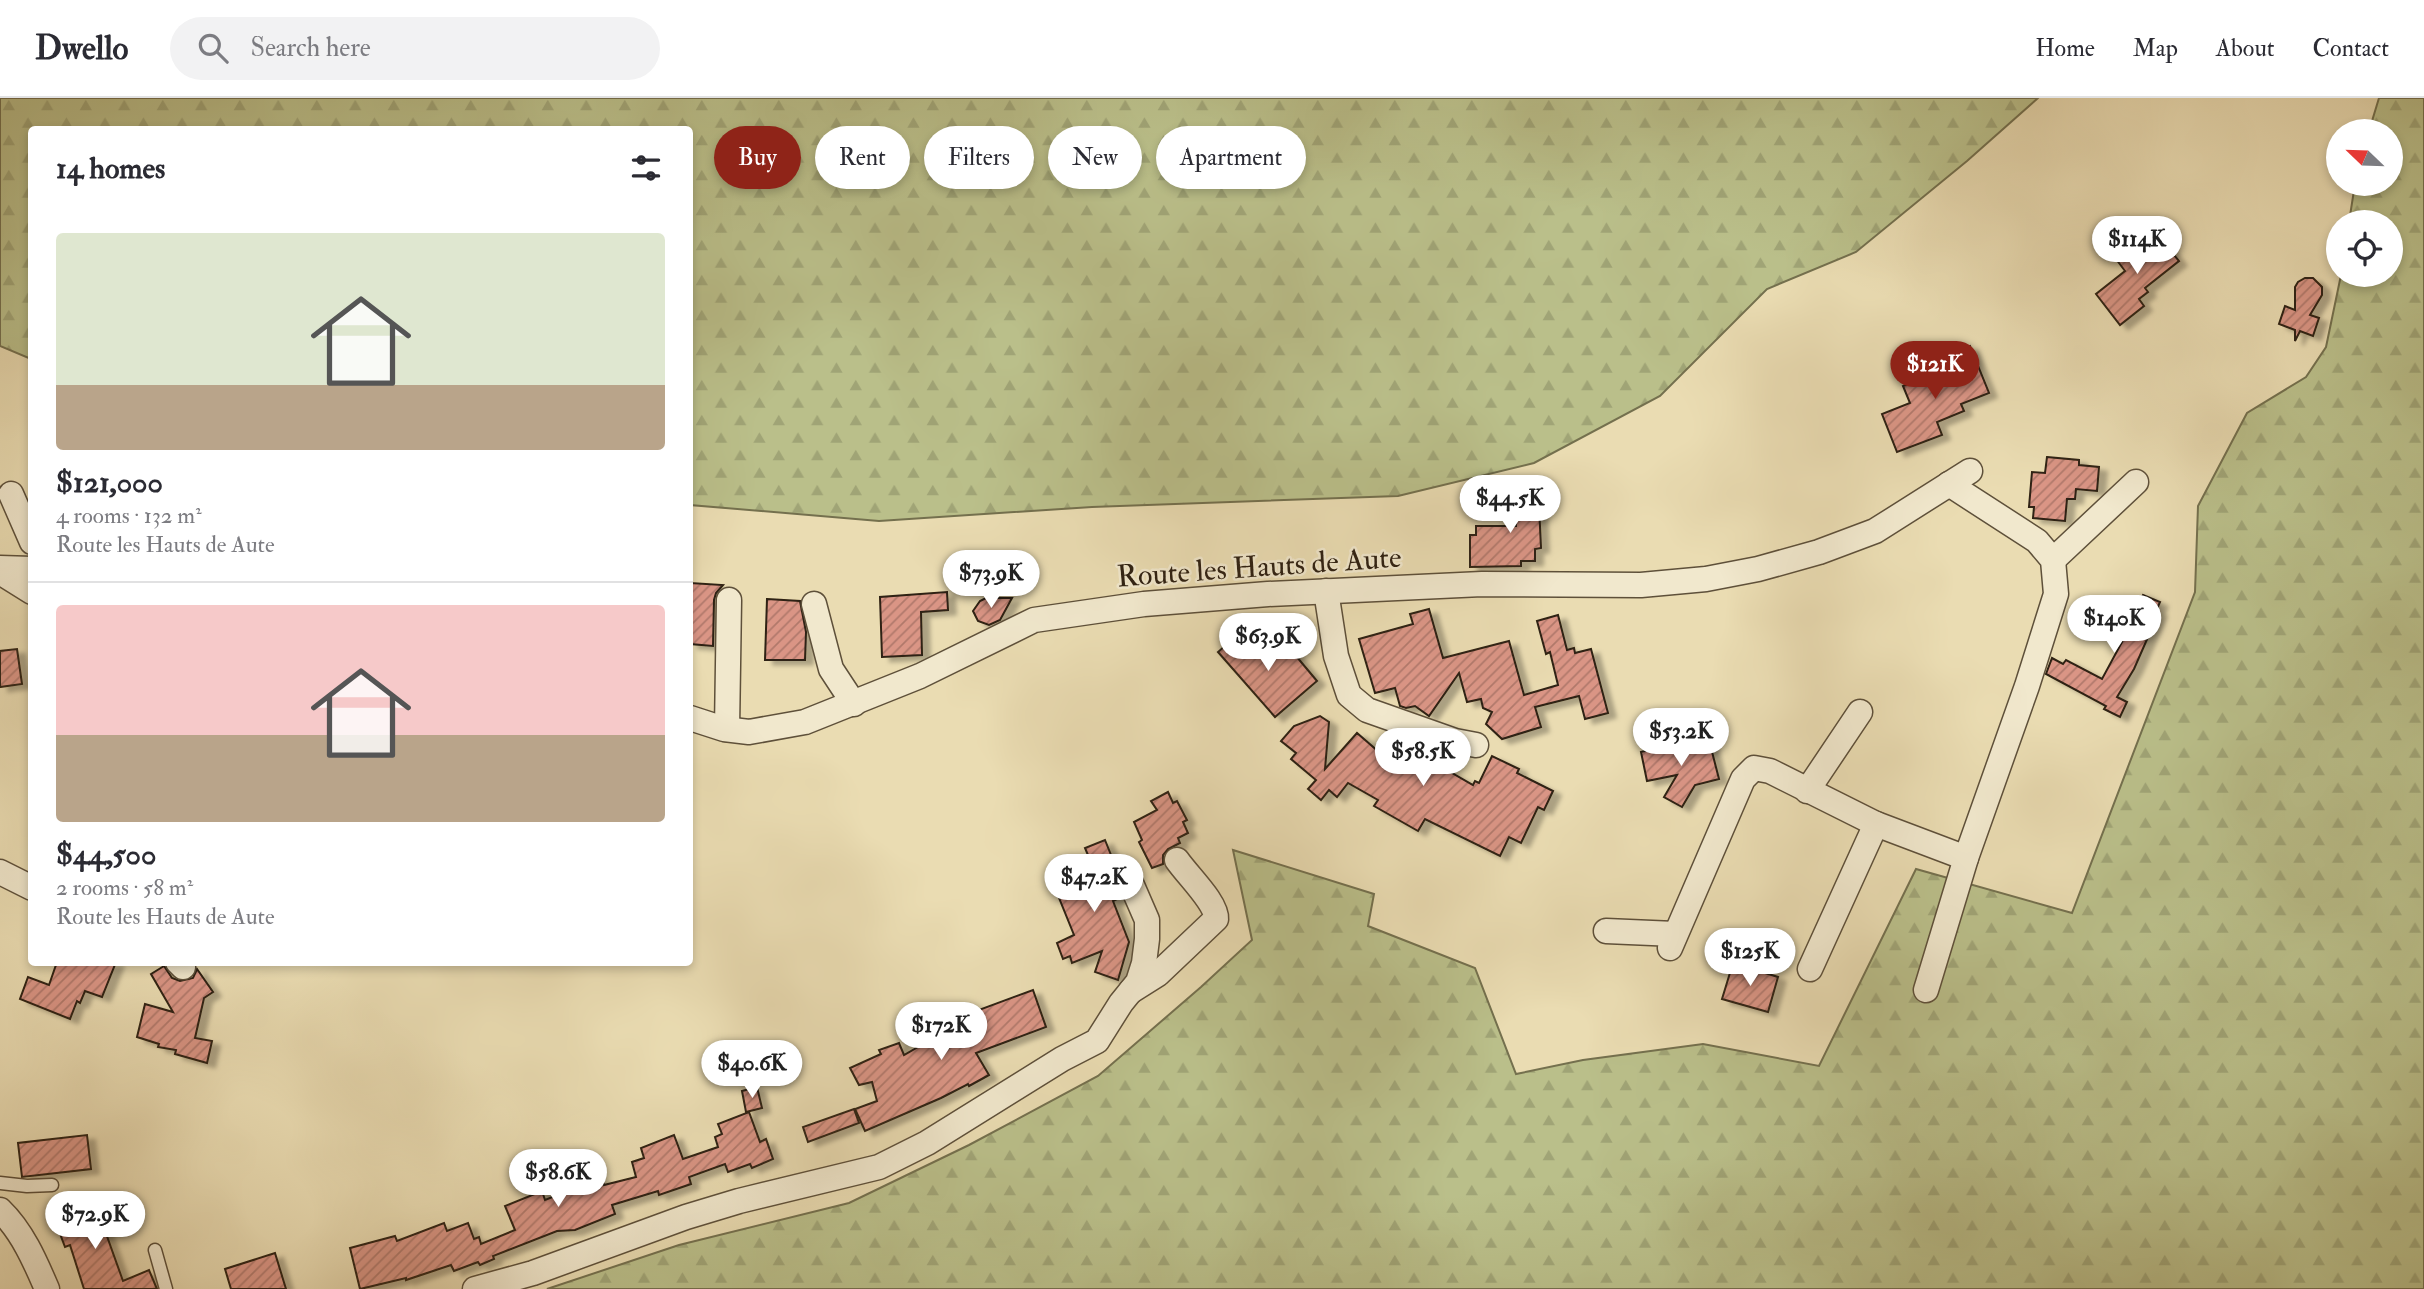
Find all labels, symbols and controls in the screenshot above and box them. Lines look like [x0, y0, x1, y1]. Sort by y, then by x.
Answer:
search box [170, 17, 660, 80]
text: Dwello [35, 28, 128, 69]
icon: search [194, 29, 232, 67]
text: Search here [250, 32, 371, 64]
text: Home [2035, 33, 2095, 64]
text: Map [2133, 33, 2178, 64]
text: About [2216, 33, 2275, 64]
text: Contact [2313, 33, 2389, 64]
north arrow [2326, 119, 2403, 196]
map controls [2326, 119, 2403, 287]
chip: Buy [714, 126, 801, 189]
chip: Rent [815, 126, 910, 189]
chip: Filters [924, 126, 1034, 189]
chip: New [1048, 126, 1142, 189]
chip: Apartment [1156, 126, 1306, 189]
icon: filters [627, 149, 665, 187]
text: 14 homes [56, 150, 165, 187]
button: locate [2326, 210, 2403, 287]
pin: $114K [2088, 216, 2186, 276]
text: $114K [2108, 224, 2166, 253]
icon: home [298, 278, 424, 404]
pin: $121K [1886, 342, 1984, 401]
text: $121K [1906, 349, 1964, 378]
text: $121,000 [56, 464, 163, 501]
pin: $44.5K [1453, 476, 1567, 535]
text: $44.5K [1476, 483, 1544, 512]
text: 4 rooms · 132 m² [56, 501, 202, 530]
text: Route les Hauts de Aute [56, 530, 275, 559]
street label: Route les Hauts de Aute [1115, 539, 1403, 595]
pin: $73.9K [934, 550, 1048, 610]
text: $73.9K [959, 558, 1023, 587]
pin: $140K [2065, 596, 2163, 655]
text: $140K [2083, 603, 2145, 632]
pin: $63.9K [1211, 614, 1325, 673]
text: $63.9K [1235, 621, 1301, 650]
icon: home [298, 650, 424, 776]
pin: $53.2K [1624, 708, 1738, 768]
text: $53.2K [1649, 716, 1713, 745]
pin: $58.5K [1366, 728, 1480, 788]
text: $58.5K [1391, 736, 1455, 765]
text: $44,500 [56, 836, 156, 873]
pin: $47.2K [1037, 854, 1151, 914]
text: $47.2K [1060, 862, 1128, 891]
text: 2 rooms · 58 m² [56, 873, 193, 902]
text: Route les Hauts de Aute [56, 902, 275, 931]
pin: $125K [1701, 928, 1799, 988]
text: $125K [1720, 936, 1780, 965]
pin: $172K [892, 1002, 990, 1062]
text: $172K [911, 1010, 971, 1039]
pin: $40.6K [695, 1040, 809, 1100]
text: $40.6K [717, 1048, 787, 1077]
pin: $58.6K [501, 1150, 615, 1209]
text: $58.6K [525, 1157, 591, 1186]
pin: $72.9K [38, 1192, 152, 1251]
text: $72.9K [61, 1199, 129, 1228]

